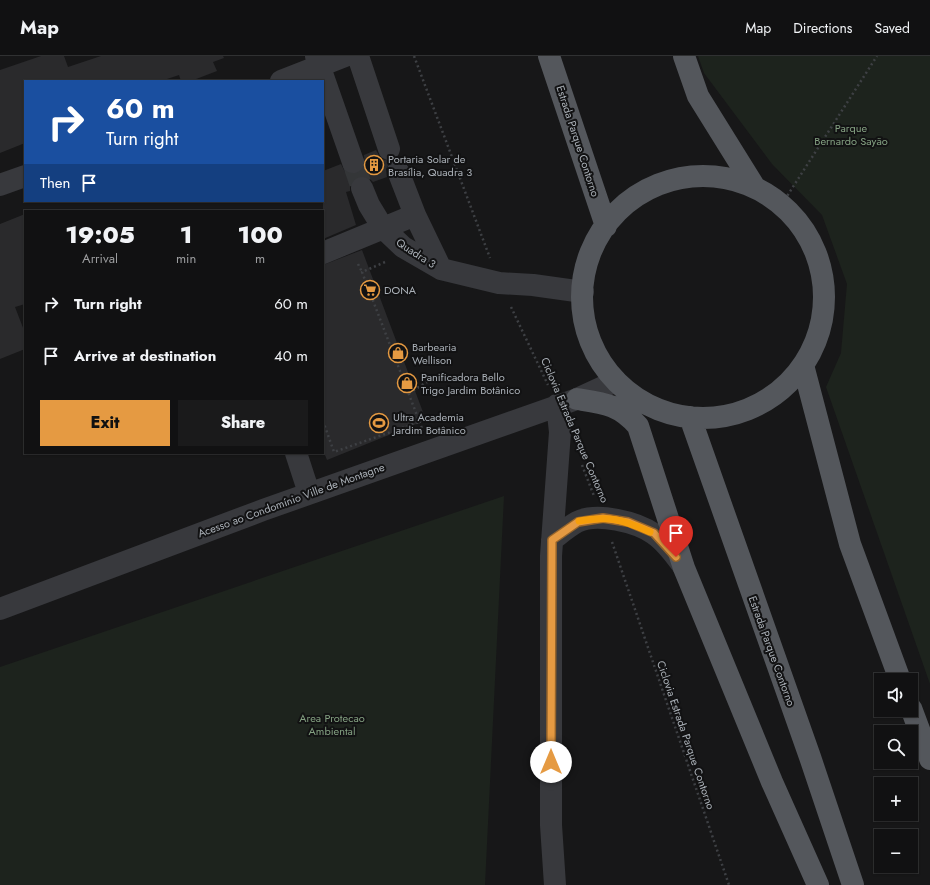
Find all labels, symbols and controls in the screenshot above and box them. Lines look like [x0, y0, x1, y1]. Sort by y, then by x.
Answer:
text: Map [20, 14, 59, 41]
text: Map [745, 18, 771, 38]
text: Directions [793, 18, 853, 38]
text: Saved [875, 18, 910, 38]
street label: Estrada Parque Contorno [552, 83, 604, 199]
text: 60 m [106, 88, 175, 129]
icon: right [40, 96, 92, 148]
park label: Parque Bernardo Sayão [814, 120, 888, 149]
text: Turn right [106, 126, 178, 152]
place label: Portaria Solar de Brasília, Quadra 3 [388, 151, 472, 180]
building icon: Portaria Solar de Brasília, Quadra 3 [363, 154, 385, 176]
text: Then [40, 172, 70, 194]
icon: arrive [78, 172, 100, 194]
text: 19:05 [65, 217, 135, 252]
text: 1 [180, 217, 192, 252]
text: 100 [238, 217, 283, 252]
street label: Quadra 3 [393, 234, 439, 272]
text: Arrival [82, 249, 118, 268]
text: min [176, 249, 196, 268]
text: m [255, 249, 265, 268]
supermarket icon: DONA [359, 279, 381, 301]
place label: DONA [384, 282, 417, 298]
icon: right [40, 293, 62, 315]
text: Turn right [74, 293, 142, 315]
text: 60 m [274, 293, 308, 315]
place label: Barbearia Wellison [412, 339, 456, 368]
shop icon: Barbearia Wellison [387, 342, 409, 364]
icon: arrive [40, 345, 62, 367]
text: Arrive at destination [74, 345, 216, 367]
text: 40 m [274, 345, 308, 367]
street label: Ciclovia Estrada Parque Contorno [537, 355, 613, 505]
place label: Panificadora Bello Trigo Jardim Botânico [421, 369, 520, 398]
shop icon: Panificadora Bello Trigo Jardim Botânico [396, 372, 418, 394]
button: Exit [40, 400, 170, 446]
button: Share [178, 400, 308, 446]
place label: Ultra Academia Jardim Botânico [391, 409, 466, 438]
sports icon: Ultra Academia Jardim Botânico [368, 412, 390, 434]
street label: Acesso ao Condomínio Ville de Montagne [195, 459, 387, 541]
pin [659, 516, 693, 557]
icon: arrive [665, 522, 687, 544]
street label: Estrada Parque Contorno [745, 594, 799, 708]
street label: Ciclovia Estrada Parque Contorno [653, 658, 719, 812]
map controls [874, 673, 918, 873]
button: sound [874, 673, 918, 717]
park label: Area Protecao Ambiental [299, 710, 365, 739]
button: search [874, 725, 918, 769]
position arrow [530, 741, 572, 783]
button: + [874, 777, 918, 821]
button: − [874, 829, 918, 873]

